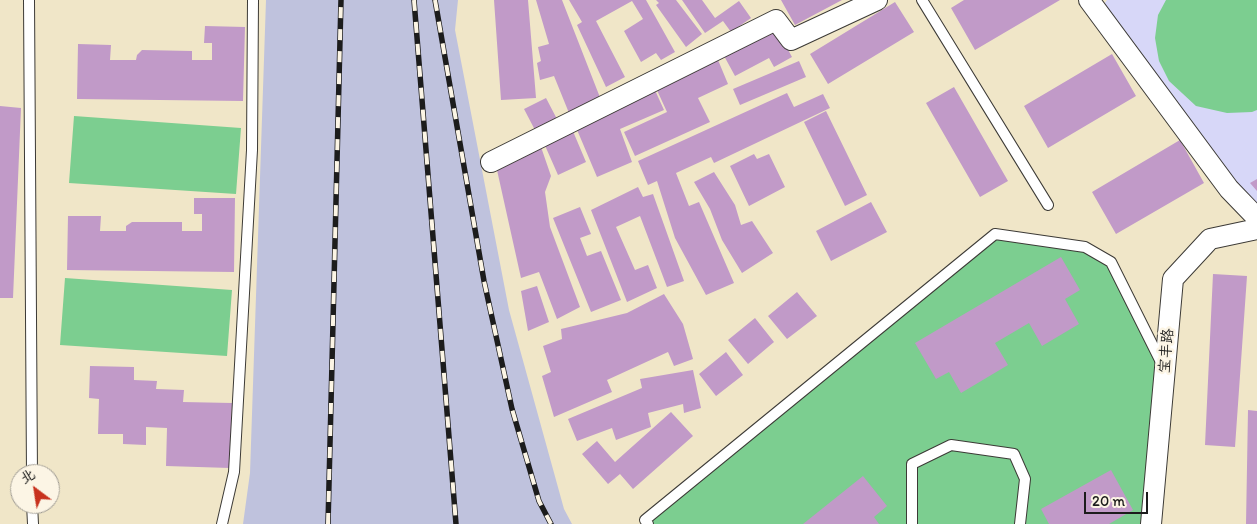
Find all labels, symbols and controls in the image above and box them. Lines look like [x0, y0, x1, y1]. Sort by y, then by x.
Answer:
street label: 宝丰路 [1156, 328, 1178, 374]
north arrow [10, 464, 60, 514]
text: 北 [17, 466, 38, 487]
scale bar [1087, 482, 1151, 514]
text: 20 m [1092, 492, 1125, 510]

